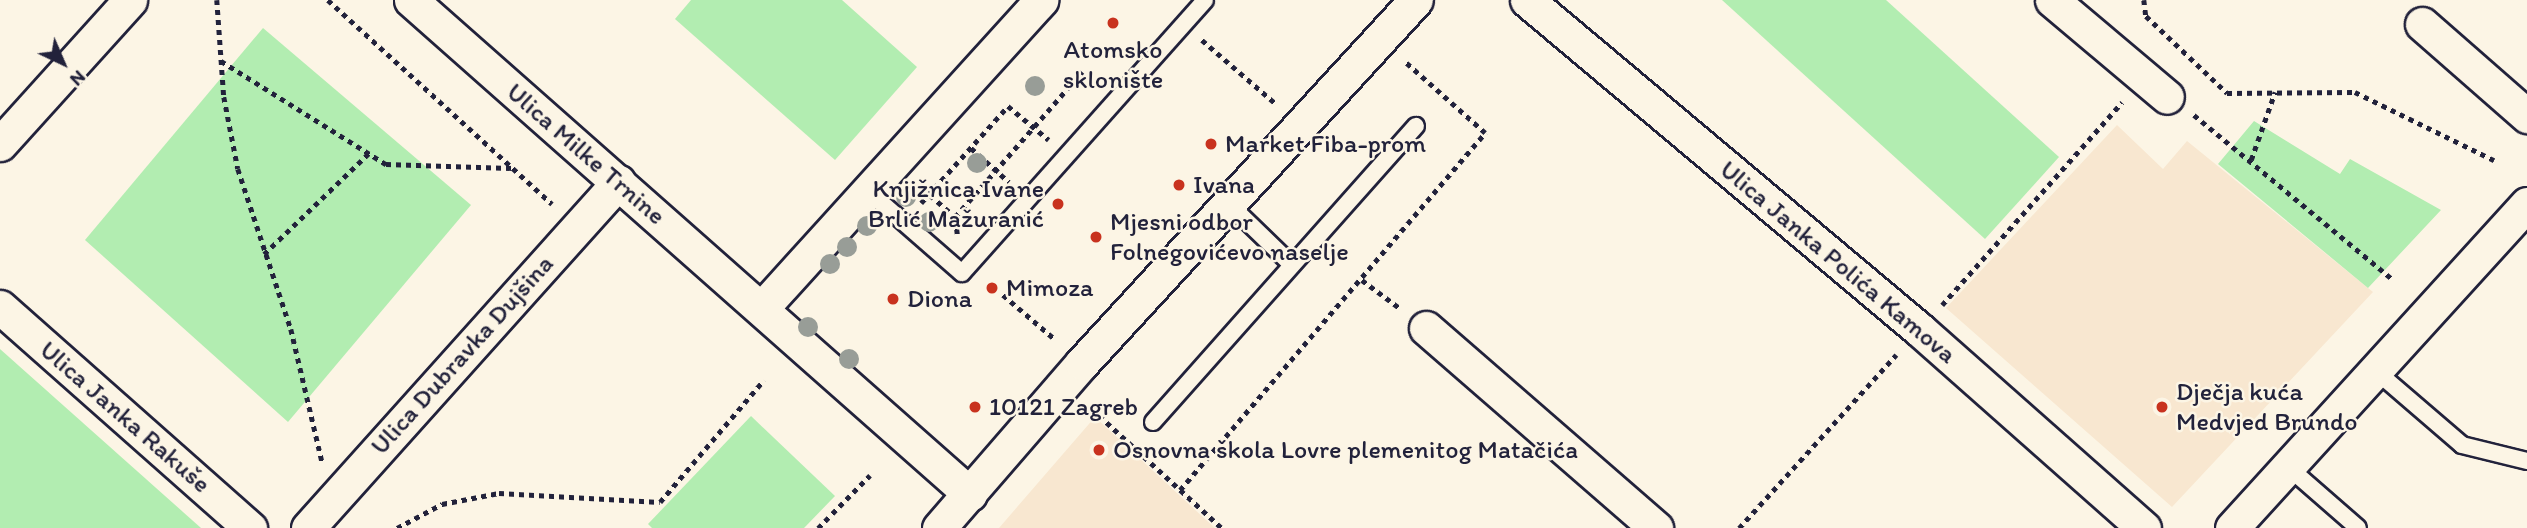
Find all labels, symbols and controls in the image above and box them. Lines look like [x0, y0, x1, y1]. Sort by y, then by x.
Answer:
marker: Atomsko sklonište [1105, 15, 1121, 31]
north arrow [28, 28, 98, 98]
place label: Atomsko sklonište [1063, 34, 1163, 96]
text: N [65, 66, 91, 91]
street label: Ulica Milke Trnine [501, 77, 671, 231]
place label: Market Fiba-prom [1225, 128, 1425, 160]
marker: Market Fiba-prom [1203, 136, 1219, 152]
street label: Ulica Janka Polića Kamova [1714, 154, 1962, 370]
place label: Ivana [1193, 169, 1255, 201]
place label: Knjižnica Ivane Brlić Mažuranić [868, 173, 1044, 234]
marker: Ivana [1171, 177, 1187, 193]
marker: Knjižnica Ivane Brlić Mažuranić [1050, 196, 1066, 212]
place label: Mjesni odbor Folnegovićevo naselje [1110, 206, 1349, 268]
marker: Mjesni odbor Folnegovićevo naselje [1088, 229, 1104, 245]
street label: Ulica Dubravka Dujšina [364, 249, 560, 461]
place label: Mimoza [1006, 272, 1093, 304]
marker: Mimoza [984, 280, 1000, 296]
place label: Diona [907, 283, 972, 315]
marker: Diona [885, 291, 901, 307]
street label: Ulica Janka Rakuše [34, 335, 216, 499]
place label: Dječja kuća Medvjed Brundo [2176, 376, 2357, 438]
place label: 10121 Zagreb [989, 391, 1138, 423]
marker: 10121 Zagreb [967, 399, 983, 415]
marker: Dječja kuća Medvjed Brundo [2154, 399, 2170, 415]
place label: Osnovna škola Lovre plemenitog Matačića [1113, 434, 1579, 466]
marker: Osnovna škola Lovre plemenitog Matačića [1091, 442, 1107, 458]

